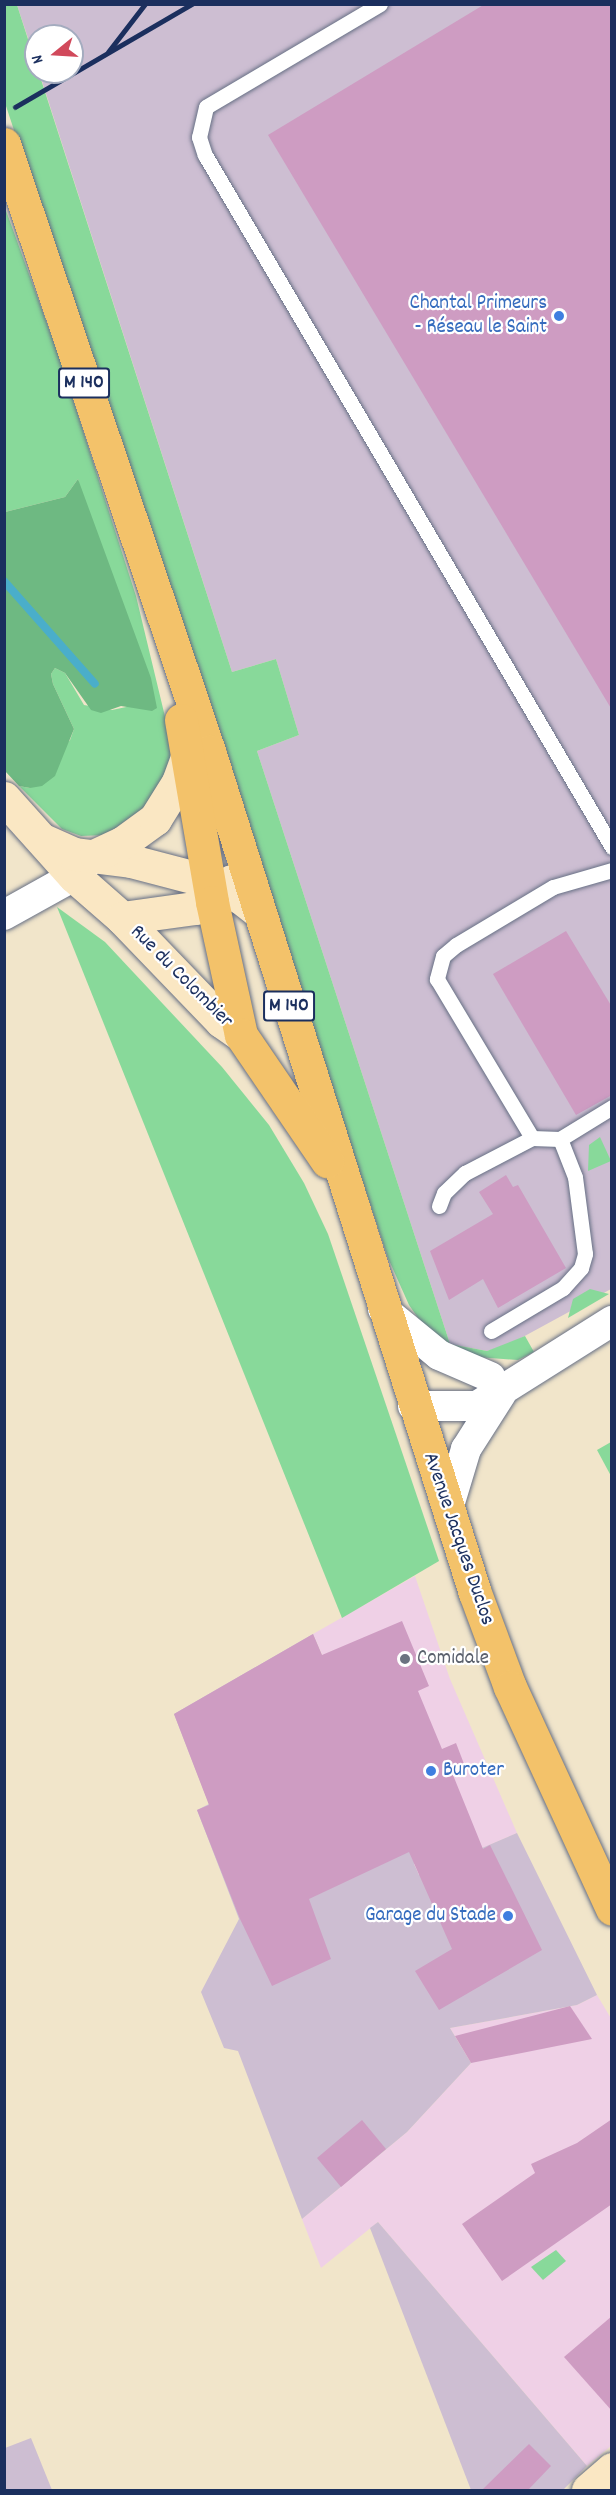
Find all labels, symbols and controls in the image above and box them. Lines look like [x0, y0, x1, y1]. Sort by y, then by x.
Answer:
north arrow [24, 24, 84, 84]
text: N [26, 52, 50, 66]
place label: Chantal Primeurs - Réseau le Saint [410, 291, 547, 341]
marker: Chantal Primeurs - Réseau le Saint [552, 309, 566, 323]
road number: M 140 [57, 366, 111, 400]
street label: Rue du Colombier [124, 920, 238, 1034]
road number: M 140 [262, 989, 316, 1023]
street label: Avenue Jacques Duclos [417, 1449, 499, 1629]
place label: Comidale [417, 1646, 489, 1672]
marker: Comidale [398, 1652, 412, 1666]
place label: Buroter [443, 1758, 504, 1784]
marker: Buroter [424, 1764, 438, 1778]
place label: Garage du Stade [365, 1903, 496, 1929]
marker: Garage du Stade [501, 1909, 515, 1923]

